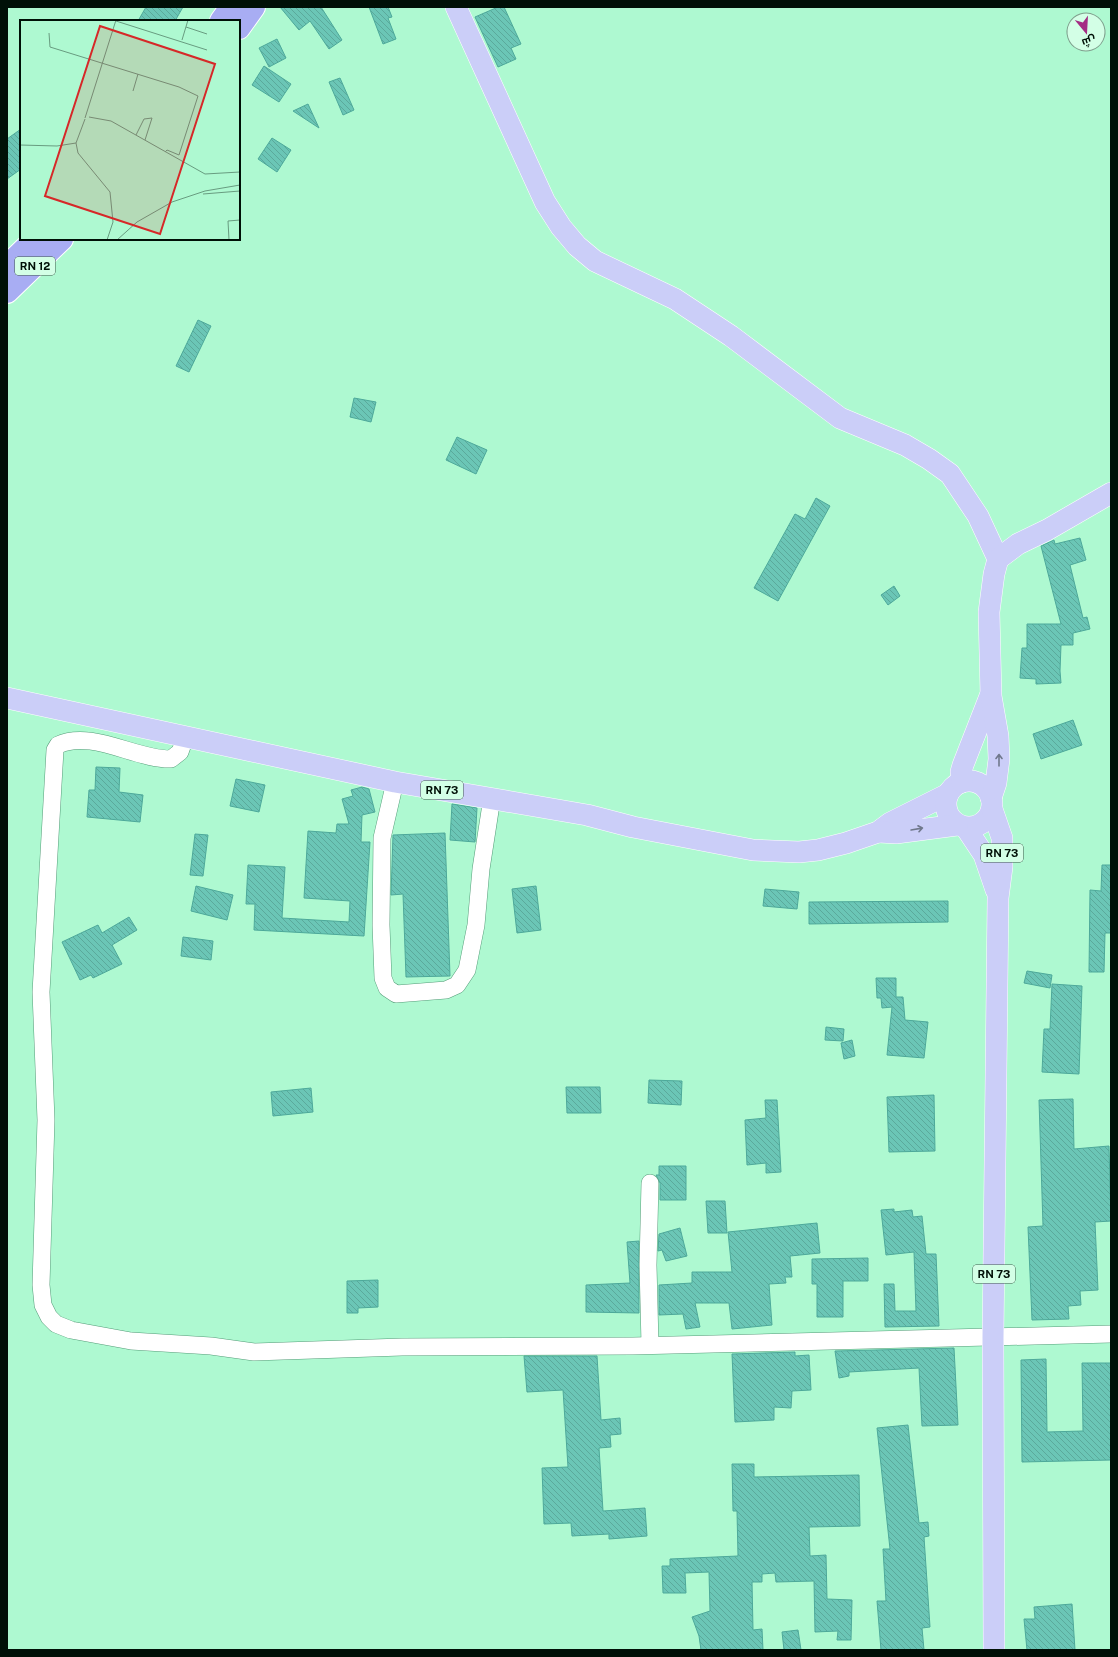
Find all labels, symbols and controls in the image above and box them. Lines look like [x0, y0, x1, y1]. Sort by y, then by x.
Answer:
north arrow [1066, 12, 1106, 52]
inset map [20, 20, 240, 240]
text: ش [1080, 33, 1098, 49]
road number: RN 12 [15, 257, 55, 275]
one-way arrow [995, 754, 1003, 767]
road number: RN 73 [421, 781, 463, 799]
one-way arrow [910, 825, 923, 833]
road number: RN 73 [981, 844, 1023, 862]
road number: RN 73 [973, 1265, 1015, 1283]

